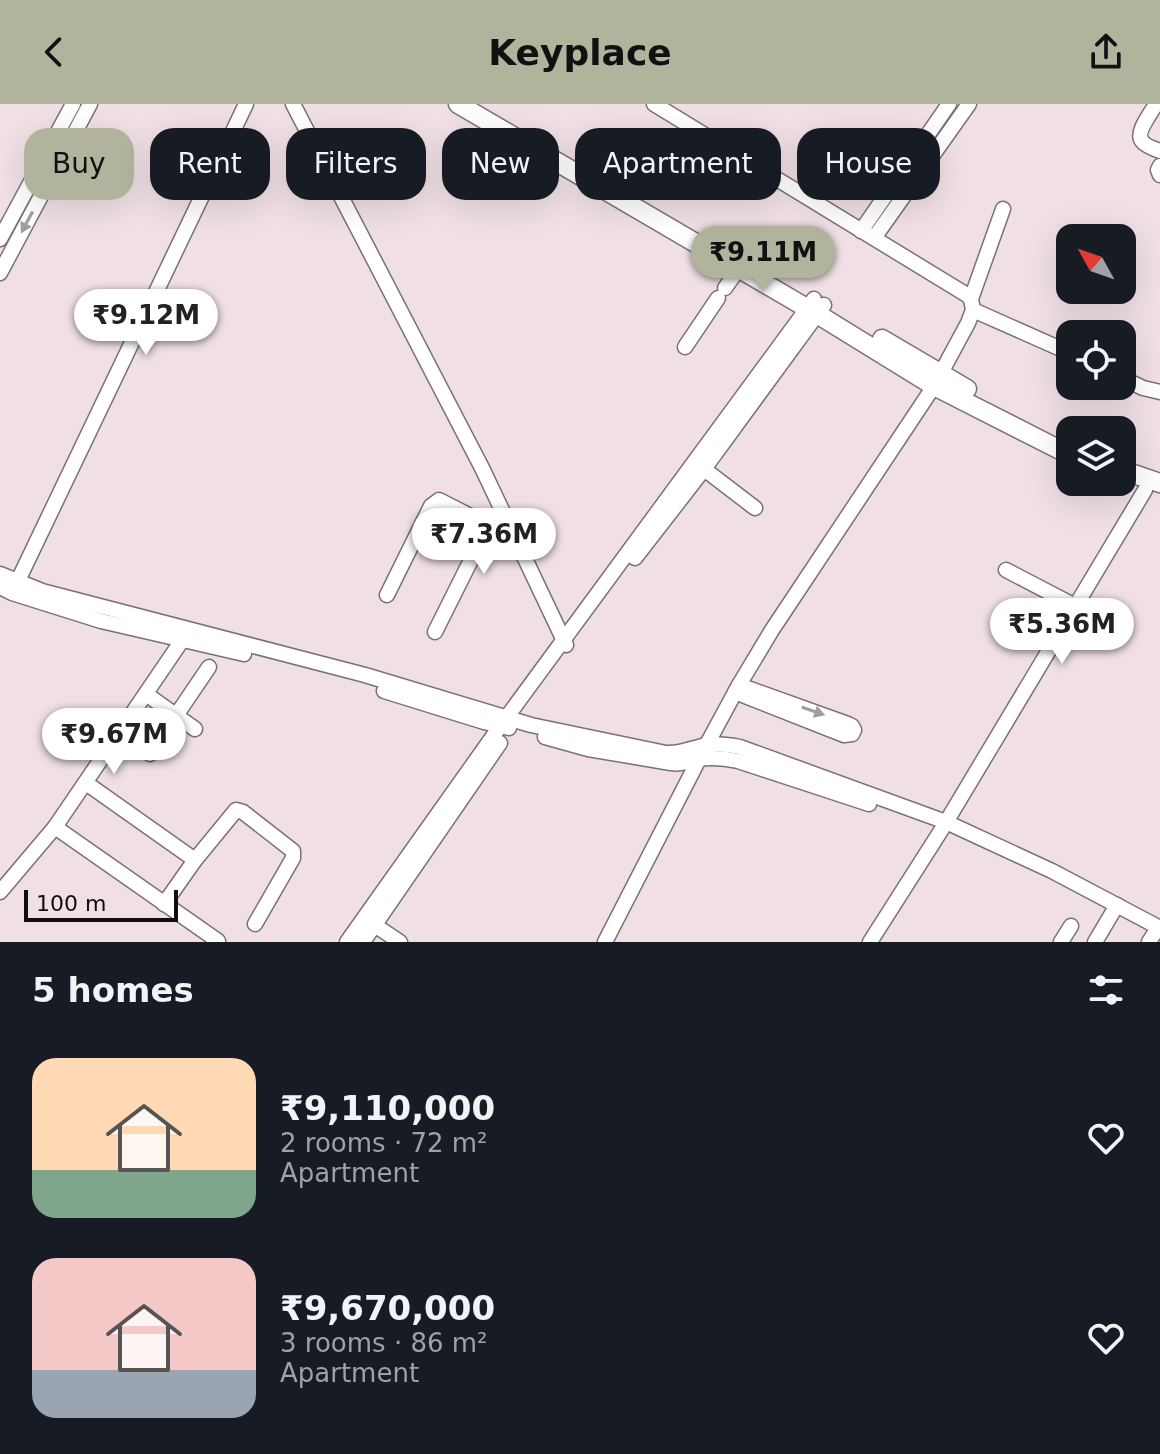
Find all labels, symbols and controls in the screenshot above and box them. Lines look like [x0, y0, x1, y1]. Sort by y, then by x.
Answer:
icon: back [32, 30, 76, 74]
icon: share [1084, 30, 1128, 74]
text: Keyplace [488, 32, 672, 73]
chip: Buy [24, 128, 134, 200]
chip: Rent [150, 128, 270, 200]
chip: Filters [286, 128, 426, 200]
chip: New [442, 128, 559, 200]
chip: Apartment [575, 128, 781, 200]
chip: House [797, 128, 940, 200]
one-way arrow [20, 211, 33, 234]
north arrow [1056, 224, 1136, 304]
map controls [1056, 224, 1136, 496]
pin: ₹9.11M [698, 226, 828, 294]
text: ₹9.11M [709, 237, 817, 267]
pin: ₹9.12M [81, 289, 211, 357]
text: ₹9.12M [92, 300, 200, 330]
button: locate [1056, 320, 1136, 400]
button: layers [1056, 416, 1136, 496]
pin: ₹7.36M [419, 508, 549, 576]
text: ₹7.36M [430, 519, 538, 549]
pin: ₹5.36M [997, 598, 1127, 666]
text: ₹5.36M [1008, 609, 1116, 639]
one-way arrow [801, 706, 825, 718]
pin: ₹9.67M [49, 708, 179, 776]
text: ₹9.67M [60, 719, 168, 749]
scale bar [24, 886, 178, 922]
text: 100 m [36, 891, 106, 916]
icon: filters [1084, 968, 1128, 1012]
text: 5 homes [32, 970, 194, 1010]
text: ₹9,110,000 [280, 1088, 495, 1128]
icon: home [96, 1090, 192, 1186]
icon: heart [1084, 1116, 1128, 1160]
text: 2 rooms · 72 m² [280, 1128, 488, 1158]
text: Apartment [280, 1158, 419, 1188]
text: ₹9,670,000 [280, 1288, 495, 1328]
icon: home [96, 1290, 192, 1386]
icon: heart [1084, 1316, 1128, 1360]
text: 3 rooms · 86 m² [280, 1328, 488, 1358]
text: Apartment [280, 1358, 419, 1388]

